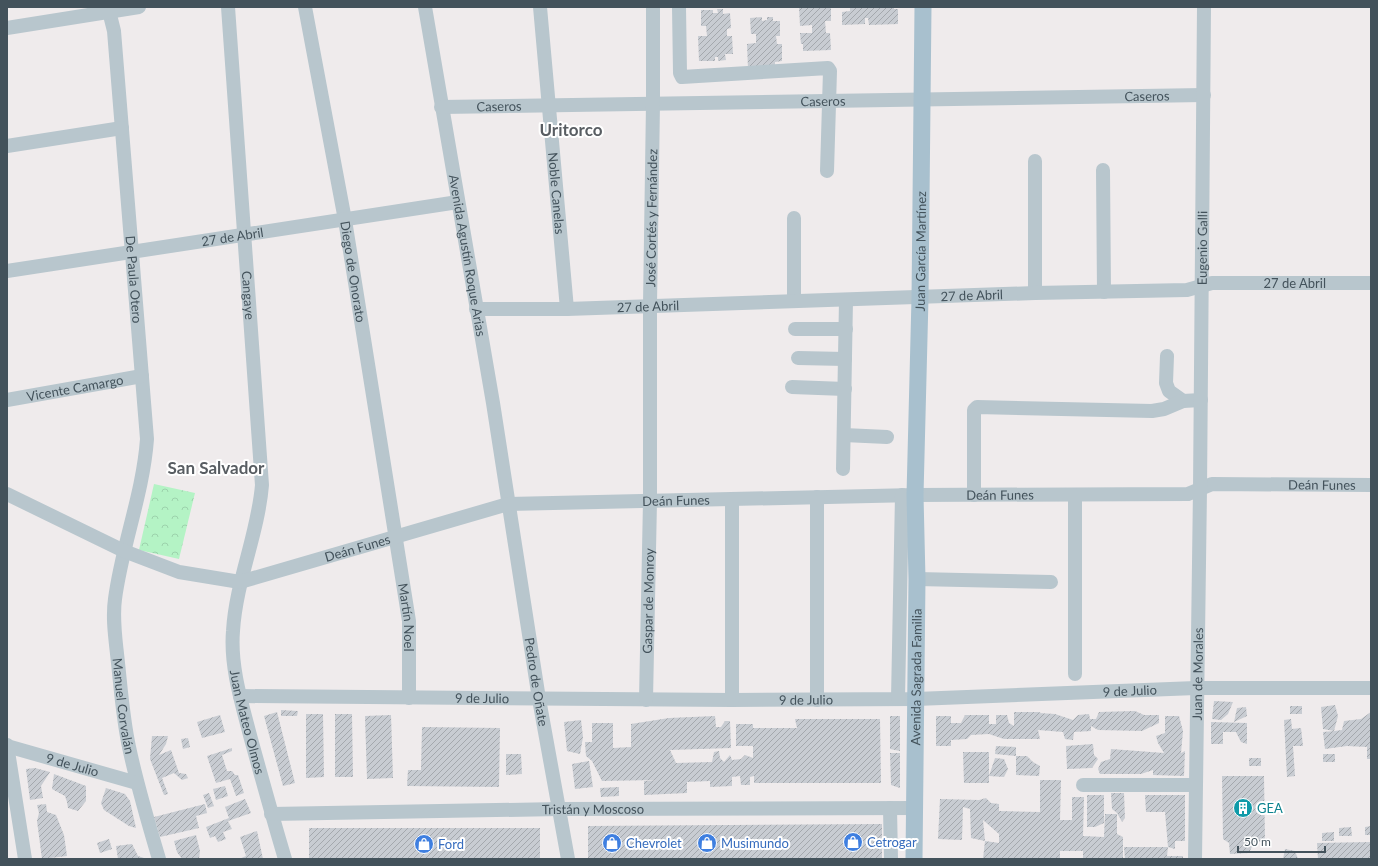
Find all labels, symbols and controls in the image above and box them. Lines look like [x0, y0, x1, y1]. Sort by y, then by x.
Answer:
street label: Caseros [1124, 88, 1170, 104]
street label: Caseros [800, 93, 846, 109]
street label: Caseros [476, 98, 522, 114]
district label: Uritorco [540, 119, 603, 140]
street label: José Cortés y Fernández [642, 149, 660, 287]
street label: Noble Canelas [545, 152, 568, 235]
street label: Avenida Agustín Roque Arias [446, 173, 489, 338]
street label: Juan García Martínez [912, 191, 929, 311]
street label: Eugenio Galli [1194, 211, 1210, 285]
street label: Diego de Onorato [337, 220, 369, 324]
street label: 27 de Abril [200, 224, 264, 249]
street label: De Paula Otero [123, 235, 146, 324]
street label: Cangaye [239, 270, 258, 320]
street label: 27 de Abril [1263, 275, 1326, 291]
street label: 27 de Abril [940, 286, 1003, 304]
street label: 27 de Abril [616, 297, 679, 315]
street label: Vicente Camargo [25, 371, 125, 404]
district label: San Salvador [168, 457, 265, 478]
street label: Deán Funes [1288, 476, 1356, 493]
street label: Deán Funes [966, 487, 1034, 503]
street label: Deán Funes [642, 492, 710, 509]
street label: Deán Funes [323, 531, 392, 565]
street label: Gaspar de Monroy [639, 548, 657, 654]
street label: Martín Noel [395, 582, 417, 652]
street label: Avenida Sagrada Familia [907, 608, 925, 746]
street label: Juan de Morales [1189, 627, 1206, 721]
street label: Pedro de Oñate [522, 636, 552, 728]
street label: Manuel Corvalán [110, 657, 138, 755]
street label: Juan Mateo Olmos [227, 669, 268, 776]
street label: 9 de Julio [1102, 682, 1157, 700]
street label: 9 de Julio [455, 690, 509, 706]
street label: 9 de Julio [779, 691, 833, 708]
street label: 9 de Julio [44, 750, 101, 780]
building icon: GEA [1232, 797, 1254, 819]
place label: GEA [1257, 800, 1283, 816]
street label: Tristán y Moscoso [542, 801, 644, 817]
scale bar [1238, 828, 1325, 854]
shop icon: Cetrogar [842, 831, 864, 853]
shop icon: Chevrolet [601, 832, 623, 854]
shop icon: Musimundo [696, 832, 718, 854]
shop icon: Ford [413, 833, 435, 855]
place label: Cetrogar [867, 834, 917, 850]
text: 50 m [1244, 834, 1271, 849]
place label: Chevrolet [626, 835, 682, 851]
place label: Musimundo [721, 835, 789, 851]
place label: Ford [438, 836, 464, 852]

